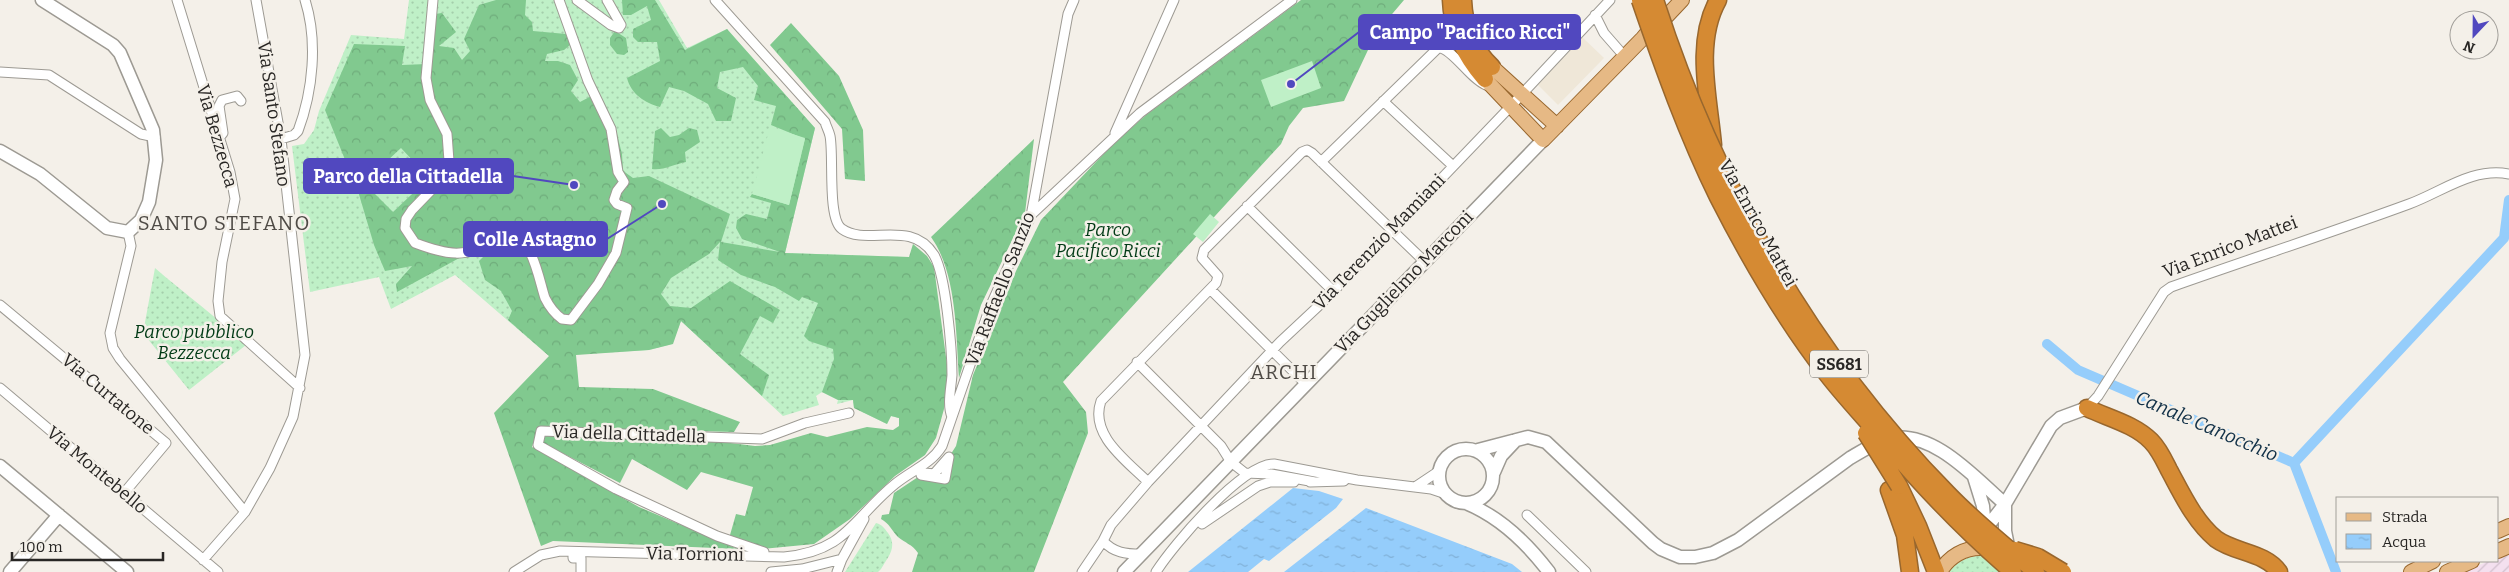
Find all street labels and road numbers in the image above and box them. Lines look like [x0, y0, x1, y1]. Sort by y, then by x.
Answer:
street label: Via Santo Stefano [253, 40, 295, 188]
street label: Via Bezzecca [192, 82, 242, 190]
street label: Via Enrico Mattei [1714, 156, 1802, 290]
street label: Via Terenzio Mamiani [1308, 169, 1450, 315]
street label: Via Guglielmo Marconi [1330, 206, 1478, 358]
street label: Via Raffaello Sanzio [960, 209, 1040, 369]
street label: Via Enrico Mattei [2160, 211, 2300, 283]
street label: Via Curtatone [57, 349, 159, 439]
road number: SS681 [1810, 350, 1868, 378]
street label: Via della Cittadella [552, 420, 706, 448]
street label: Via Montebello [42, 421, 152, 519]
street label: Via Torrioni [646, 542, 744, 566]

